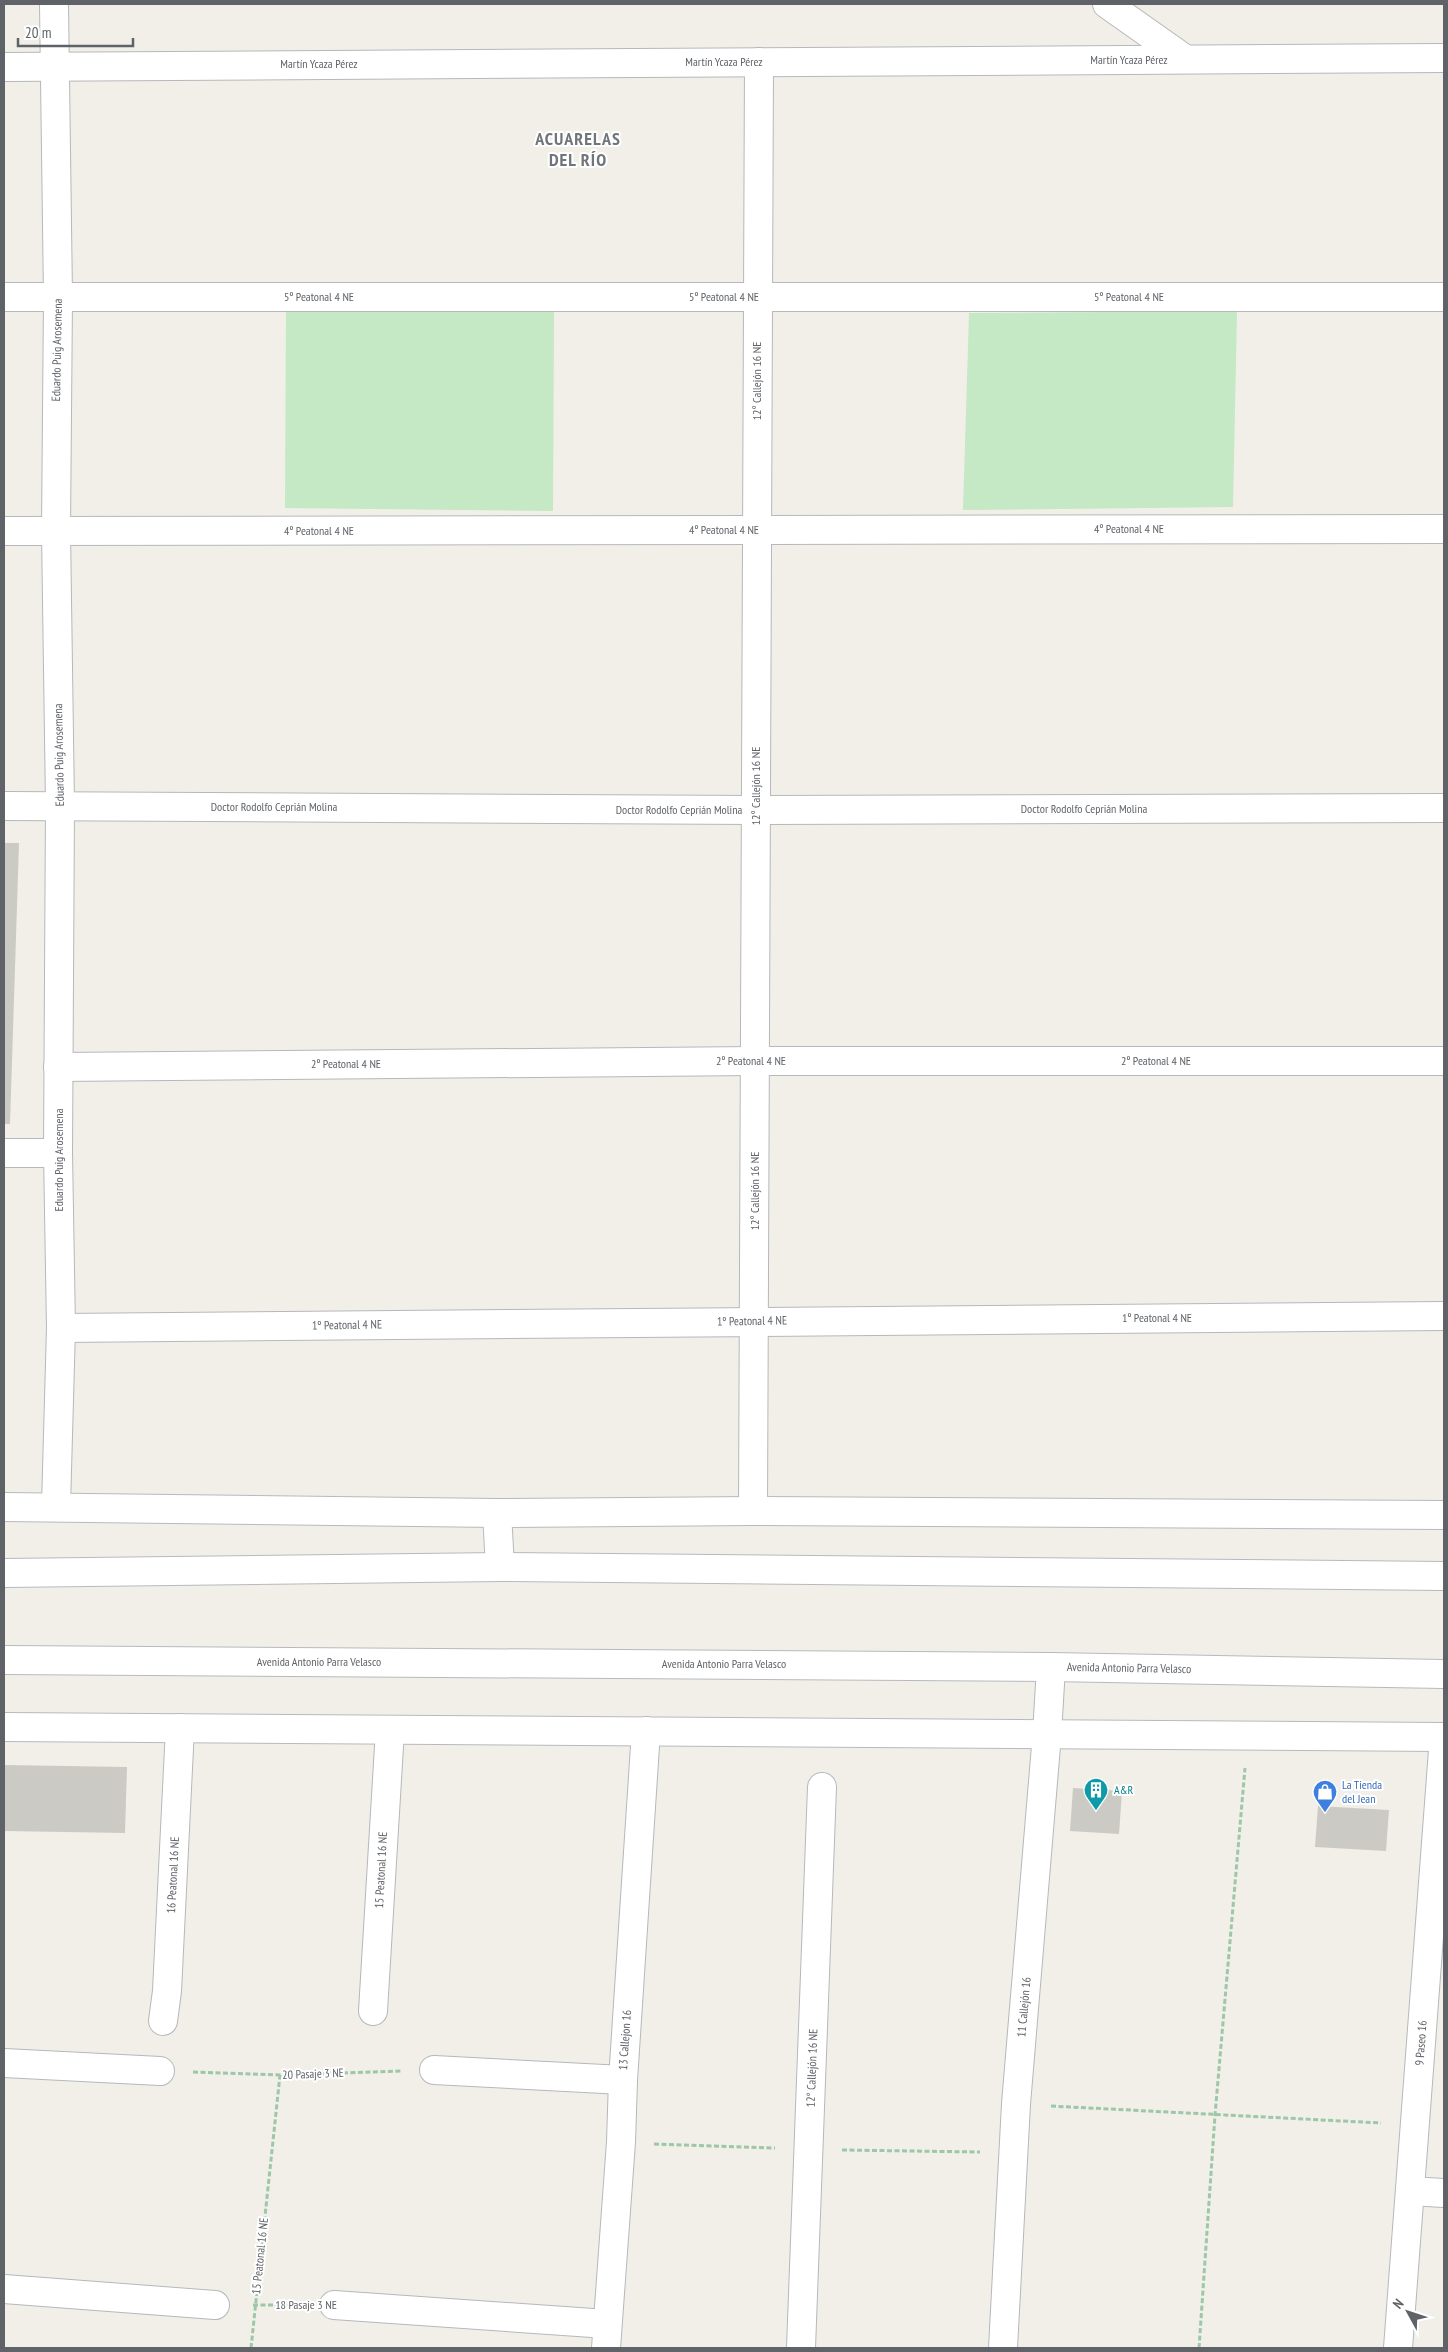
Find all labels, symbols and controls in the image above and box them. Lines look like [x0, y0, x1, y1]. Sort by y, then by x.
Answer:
scale bar [18, 15, 132, 47]
text: 20 m [25, 23, 51, 42]
street label: Martín Ycaza Pérez [1090, 52, 1168, 67]
street label: Martín Ycaza Pérez [685, 54, 763, 69]
street label: Martín Ycaza Pérez [280, 56, 358, 71]
district label: ACUARELAS DEL RÍO [534, 127, 621, 171]
street label: 5º Peatonal 4 NE [284, 289, 354, 304]
street label: 5º Peatonal 4 NE [689, 289, 759, 304]
street label: 5º Peatonal 4 NE [1094, 289, 1164, 304]
street label: Eduardo Puig Arosemena [48, 298, 65, 402]
street label: 12° Callejón 16 NE [749, 342, 764, 420]
street label: 4º Peatonal 4 NE [1094, 521, 1164, 536]
street label: 4º Peatonal 4 NE [689, 522, 759, 537]
street label: 4º Peatonal 4 NE [284, 523, 354, 538]
street label: Eduardo Puig Arosemena [50, 703, 67, 807]
street label: 12° Callejón 16 NE [748, 747, 763, 825]
street label: Doctor Rodolfo Ceprián Molina [211, 799, 337, 814]
street label: Doctor Rodolfo Ceprián Molina [1021, 801, 1147, 816]
street label: Doctor Rodolfo Ceprián Molina [616, 802, 742, 817]
street label: 2º Peatonal 4 NE [716, 1053, 786, 1068]
street label: 2º Peatonal 4 NE [1121, 1053, 1191, 1068]
street label: 2º Peatonal 4 NE [311, 1056, 381, 1071]
street label: Eduardo Puig Arosemena [51, 1108, 66, 1211]
street label: 12° Callejón 16 NE [747, 1152, 762, 1230]
street label: 1º Peatonal 4 NE [1122, 1310, 1192, 1325]
street label: 1º Peatonal 4 NE [717, 1312, 787, 1329]
street label: 1º Peatonal 4 NE [312, 1316, 382, 1333]
street label: Avenida Antonio Parra Velasco [257, 1654, 381, 1669]
street label: Avenida Antonio Parra Velasco [662, 1656, 786, 1671]
street label: Avenida Antonio Parra Velasco [1067, 1659, 1191, 1676]
building icon: A&R [1083, 1777, 1109, 1811]
place label: La Tienda del Jean [1342, 1777, 1382, 1806]
shop icon: La Tienda del Jean [1312, 1779, 1338, 1813]
place label: A&R [1114, 1782, 1134, 1797]
street label: 15 Peatonal 16 NE [371, 1831, 390, 1909]
street label: 16 Peatonal 16 NE [163, 1836, 182, 1914]
street label: 11 Callejón 16 [1013, 1976, 1034, 2038]
street label: 13 Callejon 16 [615, 2009, 634, 2071]
street label: 9 Paseo 16 [1411, 2020, 1430, 2066]
street label: 12° Callejón 16 NE [803, 2028, 820, 2108]
street label: 20 Pasaje 3 NE [282, 2065, 344, 2082]
street label: 15 Peatonal 16 NE [248, 2217, 271, 2295]
north arrow [1383, 2287, 1433, 2337]
text: N [1389, 2295, 1407, 2312]
street label: 18 Pasaje 3 NE [275, 2297, 337, 2312]

